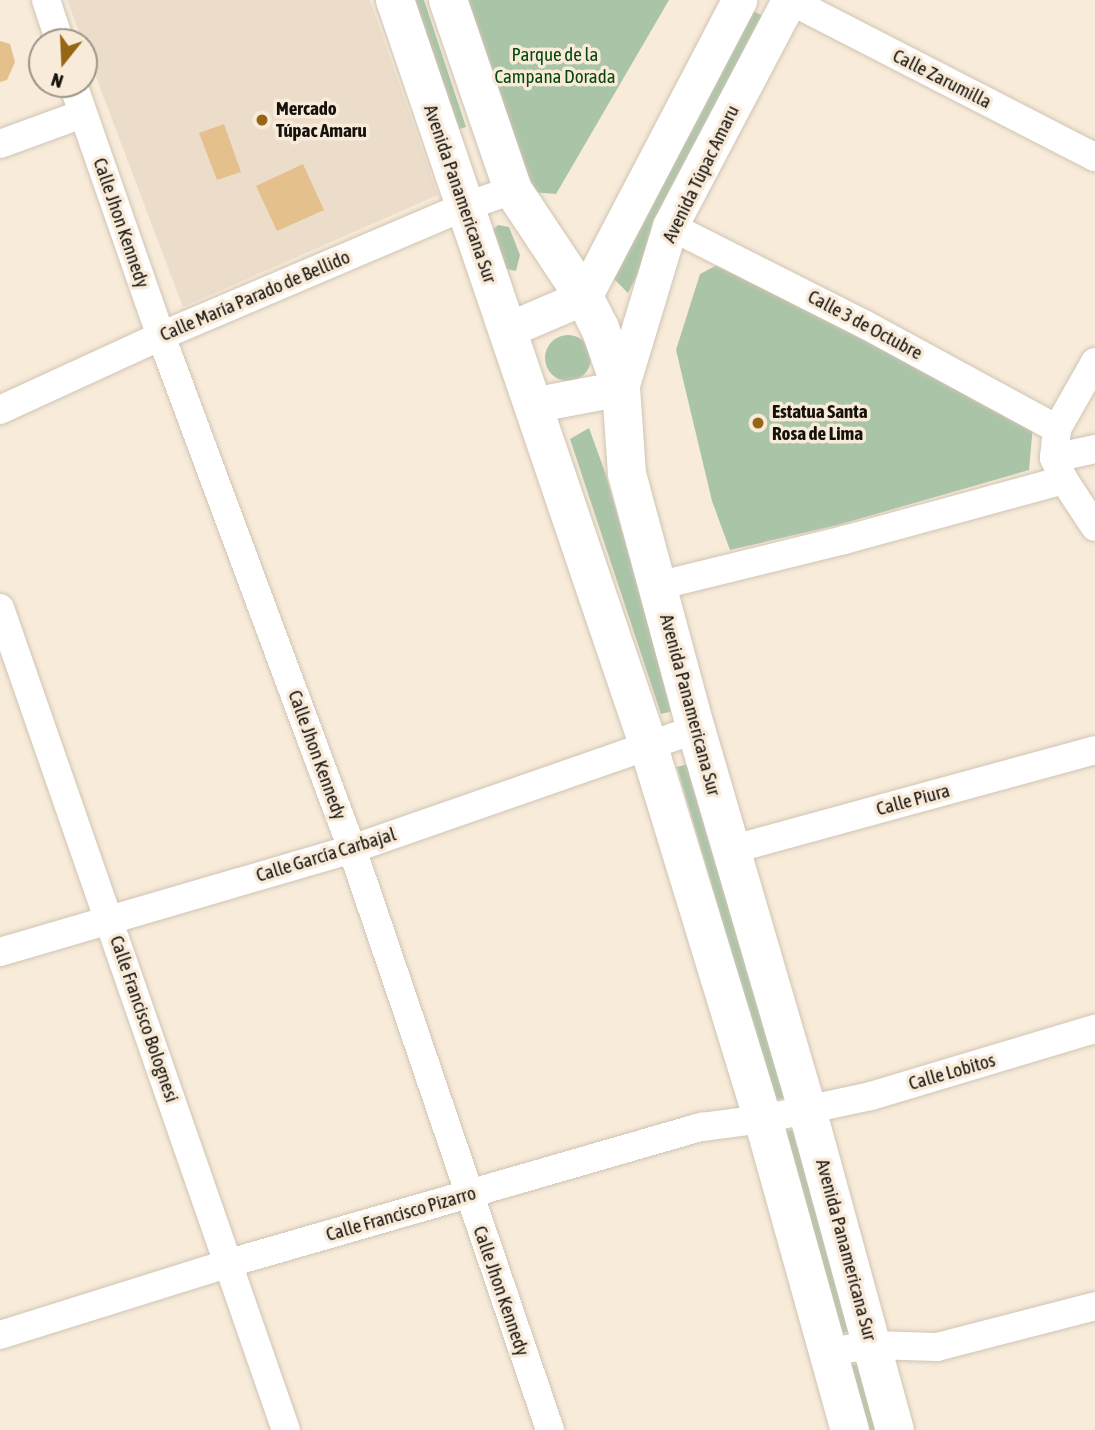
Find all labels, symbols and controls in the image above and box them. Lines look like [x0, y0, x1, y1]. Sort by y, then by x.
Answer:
north arrow [28, 28, 98, 98]
park label: Parque de la Campana Dorada [494, 44, 616, 88]
street label: Calle Zarumilla [889, 44, 995, 114]
text: N [48, 69, 66, 93]
place label: Mercado Túpac Amaru [276, 98, 367, 142]
street label: Avenida Túpac Amaru [658, 101, 744, 247]
street label: Avenida Panamericana Sur [419, 102, 501, 286]
marker: Mercado Túpac Amaru [254, 112, 270, 128]
street label: Calle Jhon Kennedy [88, 155, 154, 291]
street label: Calle María Parado de Bellido [157, 246, 353, 346]
street label: Calle 3 de Octubre [804, 285, 926, 365]
place label: Estatua Santa Rosa de Lima [772, 401, 868, 445]
marker: Estatua Santa Rosa de Lima [750, 415, 766, 431]
street label: Avenida Panamericana Sur [655, 612, 725, 798]
street label: Calle Jhon Kennedy [283, 687, 351, 823]
street label: Calle Piura [874, 779, 952, 821]
street label: Calle García Carbajal [253, 823, 399, 887]
street label: Calle Francisco Bolognesi [105, 933, 183, 1105]
street label: Calle Lobitos [906, 1049, 998, 1095]
street label: Avenida Panamericana Sur [811, 1157, 881, 1343]
street label: Calle Francisco Pizarro [323, 1182, 479, 1246]
street label: Calle Jhon Kennedy [468, 1223, 534, 1359]

